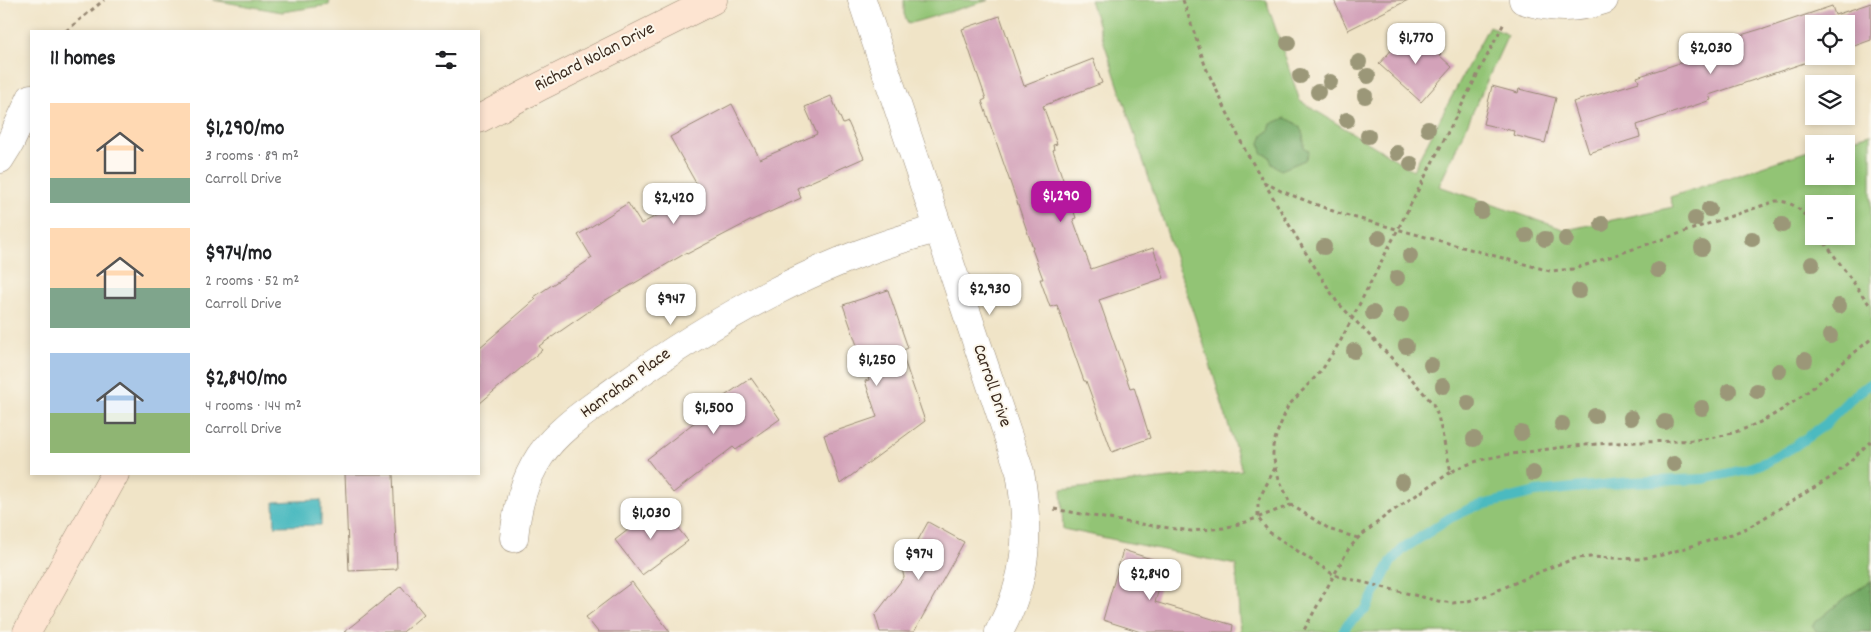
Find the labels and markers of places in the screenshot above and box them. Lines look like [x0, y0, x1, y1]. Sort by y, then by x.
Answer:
pin: $1,770 [1375, 22, 1457, 65]
pin: $2,030 [1670, 32, 1752, 75]
pin: $1,290 [1020, 180, 1102, 223]
pin: $2,420 [633, 182, 715, 225]
pin: $2,930 [949, 274, 1031, 316]
pin: $947 [641, 284, 701, 326]
pin: $1,250 [836, 344, 918, 387]
pin: $1,500 [673, 392, 755, 435]
pin: $1,030 [610, 498, 692, 540]
pin: $974 [889, 538, 949, 581]
pin: $2,840 [1109, 558, 1191, 601]

